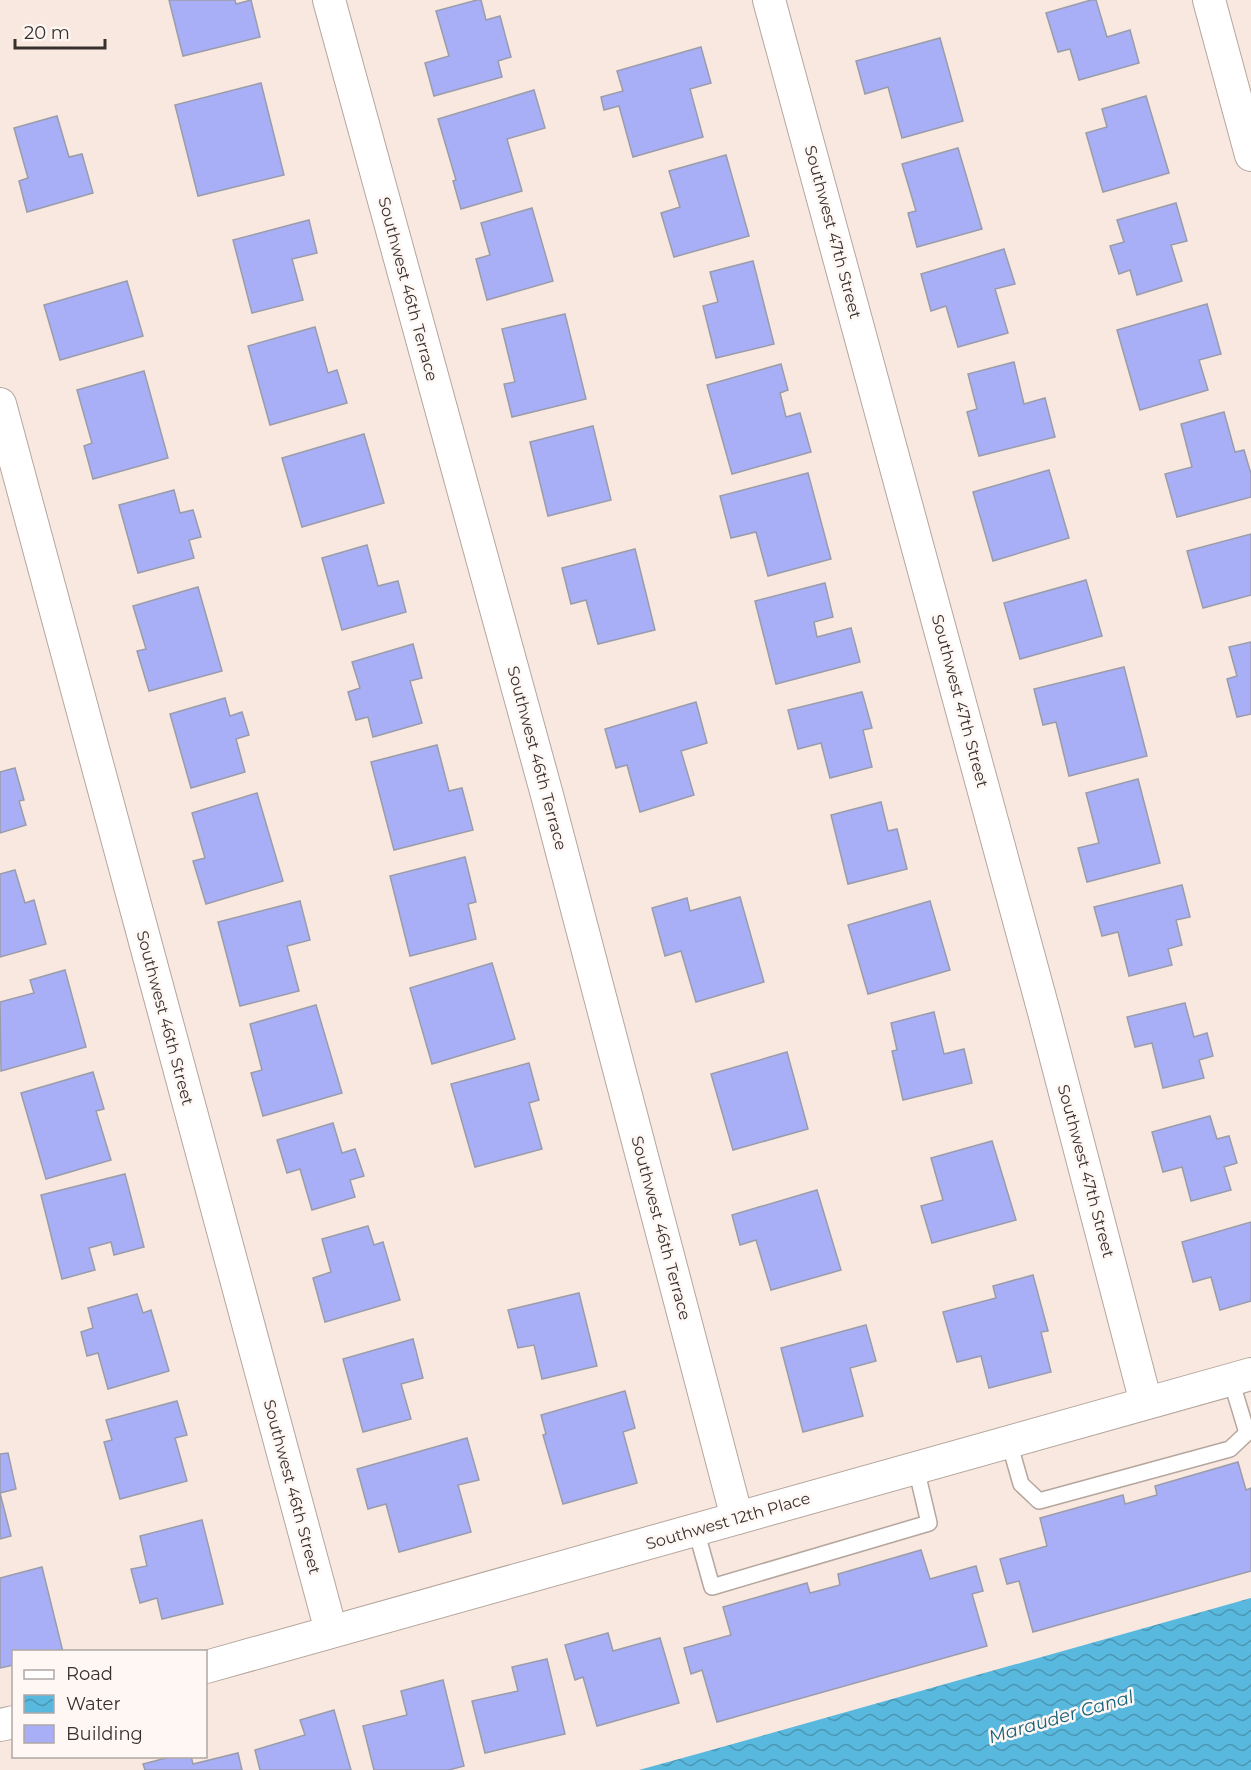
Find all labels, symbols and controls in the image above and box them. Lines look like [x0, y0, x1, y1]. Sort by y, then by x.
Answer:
scale bar [15, 12, 105, 50]
text: 20 m [24, 22, 70, 44]
street label: Southwest 47th Street [801, 143, 865, 321]
street label: Southwest 46th Terrace [374, 195, 442, 383]
street label: Southwest 47th Street [928, 612, 992, 790]
street label: Southwest 46th Terrace [503, 664, 571, 852]
street label: Southwest 46th Street [133, 929, 198, 1108]
street label: Southwest 47th Street [1054, 1082, 1118, 1260]
street label: Southwest 46th Terrace [627, 1134, 695, 1322]
street label: Southwest 46th Street [260, 1398, 325, 1577]
street label: Southwest 12th Place [644, 1488, 812, 1554]
legend [12, 1650, 207, 1758]
text: Road [66, 1663, 113, 1685]
water label: Marauder Canal [986, 1686, 1136, 1748]
text: Water [66, 1693, 121, 1715]
text: Building [66, 1723, 143, 1745]

